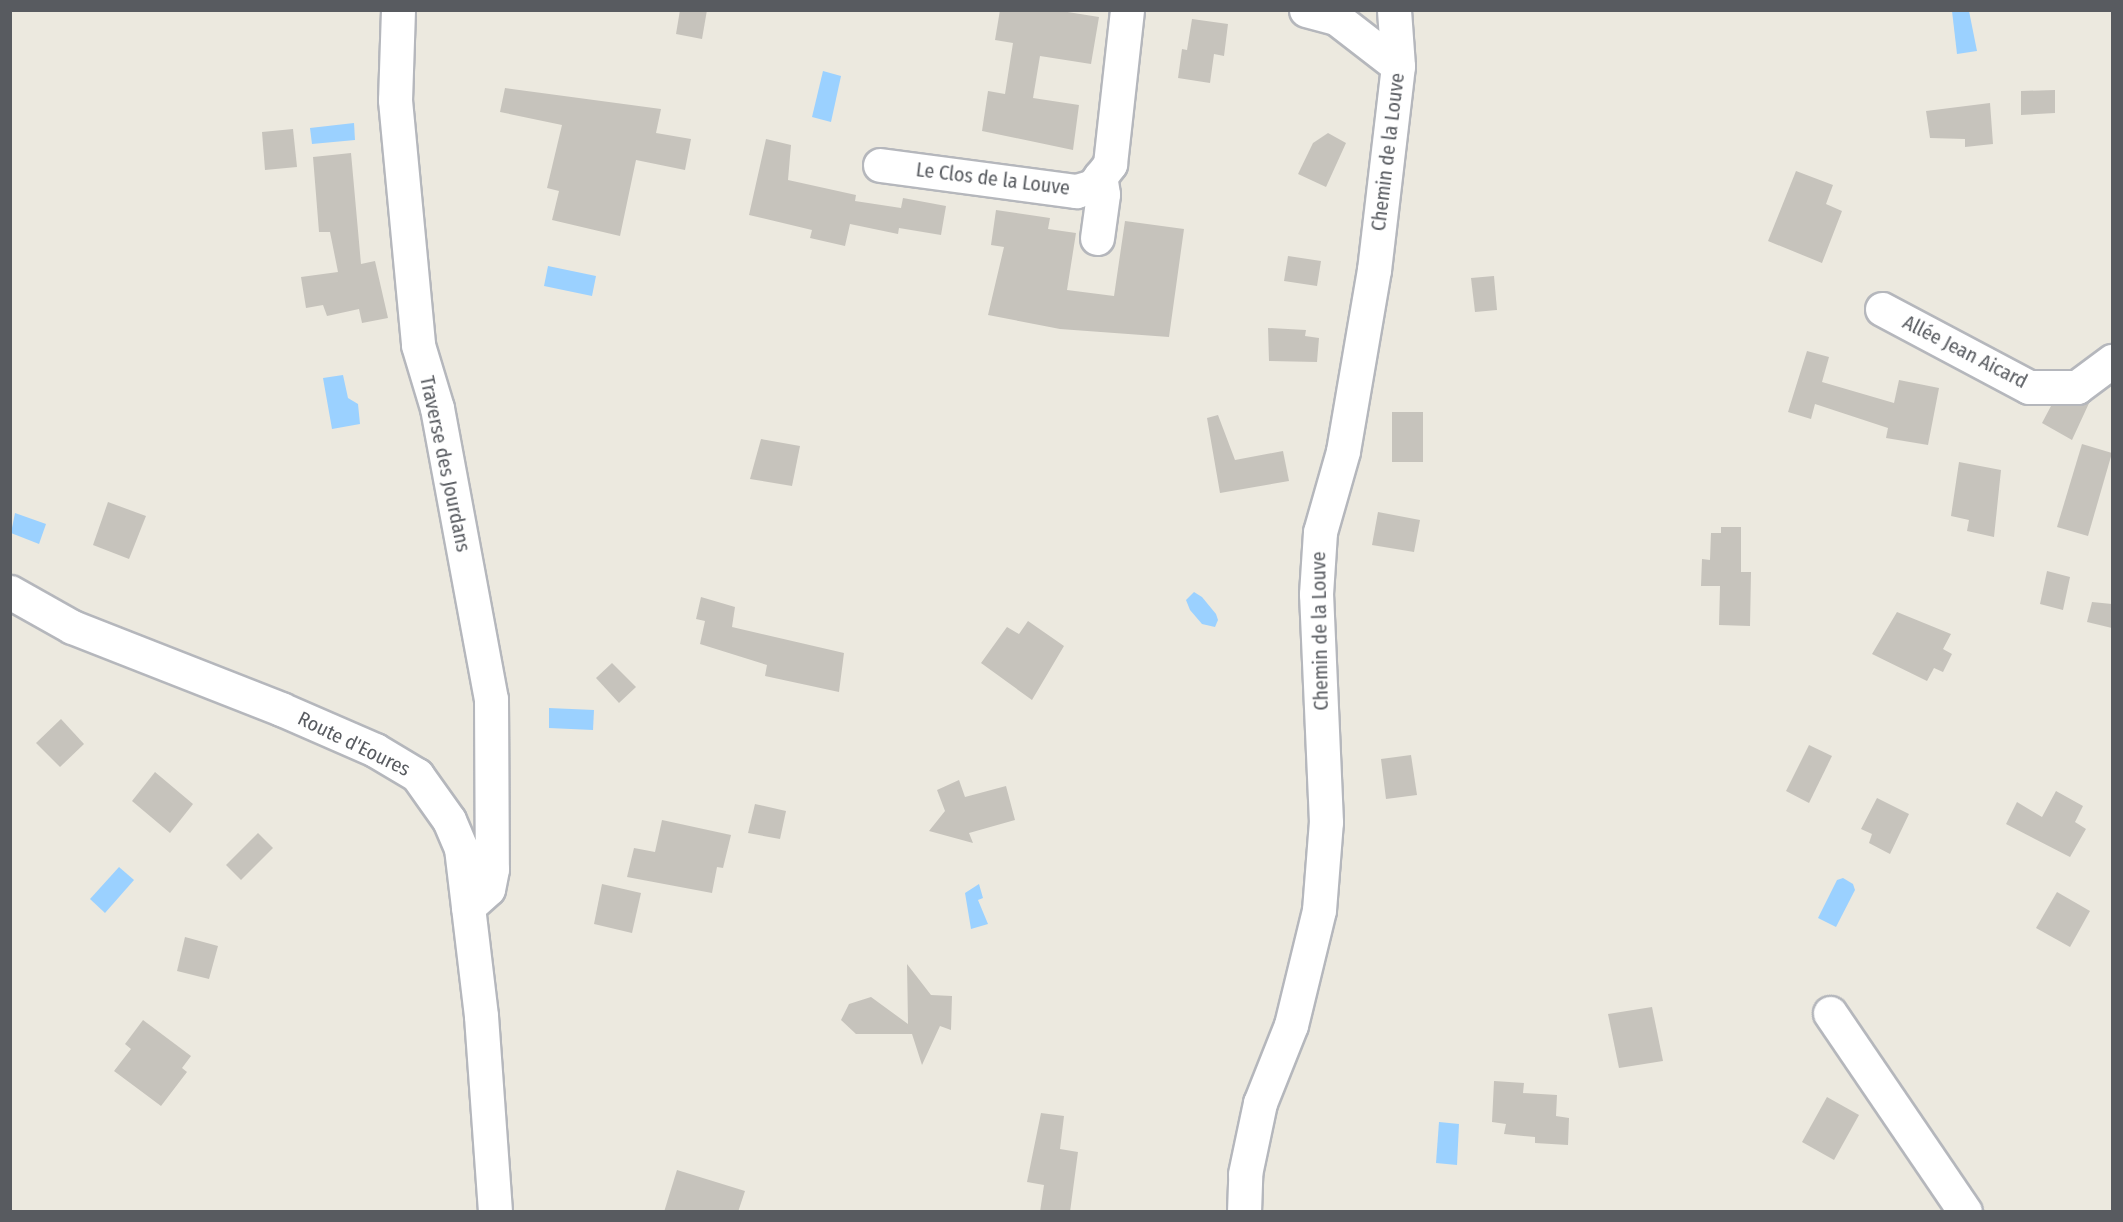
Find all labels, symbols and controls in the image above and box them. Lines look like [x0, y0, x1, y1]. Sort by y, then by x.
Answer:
street label: Chemin de la Louve [1366, 72, 1410, 232]
street label: Le Clos de la Louve [915, 158, 1071, 200]
street label: Allée Jean Aicard [1899, 310, 2031, 394]
street label: Traverse des Jourdans [415, 374, 475, 554]
street label: Chemin de la Louve [1307, 551, 1333, 711]
street label: Route d'Eoures [294, 706, 414, 782]

